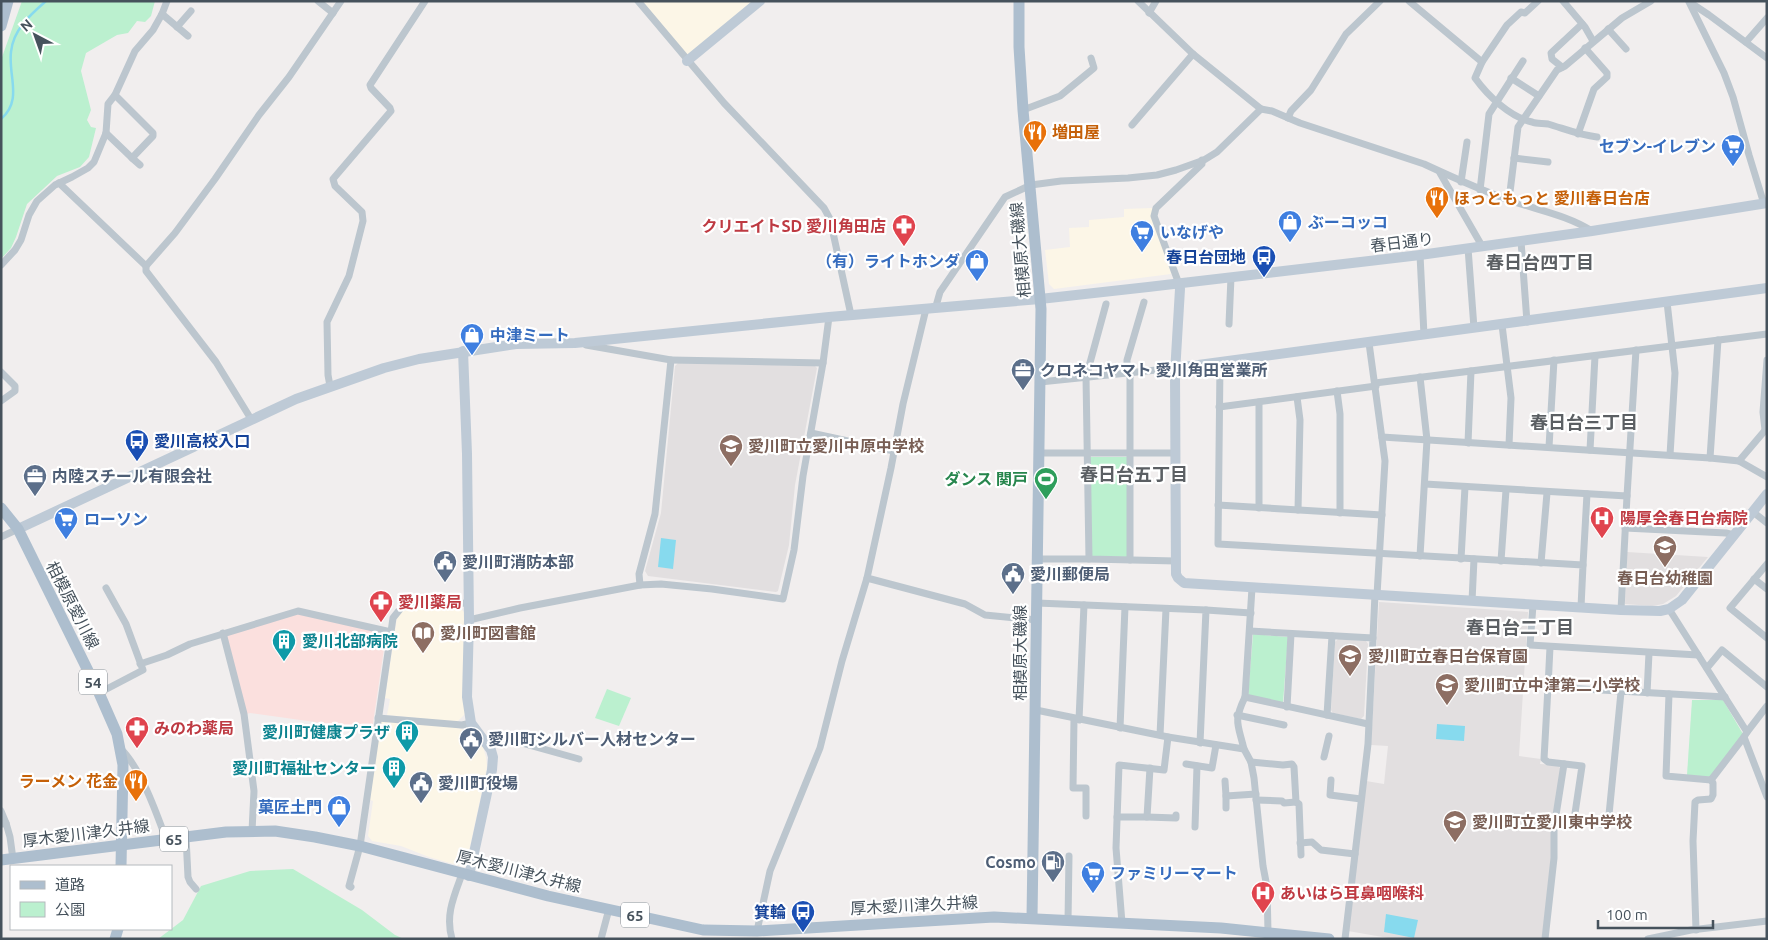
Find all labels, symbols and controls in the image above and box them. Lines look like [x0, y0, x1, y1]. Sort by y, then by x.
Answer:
north arrow [10, 10, 60, 60]
text: N [17, 16, 36, 35]
restaurant icon: 増田屋 [1022, 119, 1048, 153]
place label: 増田屋 [1052, 123, 1100, 141]
supermarket icon: セブン-イレブン [1720, 133, 1746, 167]
place label: セブン-イレブン [1599, 137, 1716, 155]
restaurant icon: ほっともっと 愛川春日台店 [1424, 185, 1450, 219]
place label: ほっともっと 愛川春日台店 [1454, 189, 1650, 207]
street label: 相模原大磯線 [1007, 201, 1033, 299]
shop icon: ぶーコッコ [1277, 209, 1303, 243]
pharmacy icon: クリエイトSD 愛川角田店 [891, 213, 917, 247]
place label: ぶーコッコ [1308, 213, 1388, 231]
place label: クリエイトSD 愛川角田店 [701, 217, 886, 235]
supermarket icon: いなげや [1129, 219, 1155, 253]
place label: いなげや [1160, 223, 1224, 241]
street label: 春日通り [1369, 229, 1435, 255]
bus stop icon: 春日台団地 [1251, 244, 1277, 278]
shop icon: （有）ライトホンダ [964, 248, 990, 282]
place label: 春日台団地 [1166, 248, 1246, 266]
place label: （有）ライトホンダ [816, 252, 960, 270]
district label: 春日台四丁目 [1486, 252, 1594, 272]
shop icon: 中津ミート [459, 322, 485, 356]
place label: 中津ミート [490, 326, 570, 344]
office icon: クロネコヤマト 愛川角田営業所 [1010, 357, 1036, 391]
place label: クロネコヤマト 愛川角田営業所 [1040, 361, 1267, 379]
district label: 春日台三丁目 [1530, 412, 1638, 432]
bus stop icon: 愛川高校入口 [124, 428, 150, 462]
place label: 愛川高校入口 [154, 432, 250, 450]
school or university icon: 愛川町立愛川中原中学校 [718, 433, 744, 467]
place label: 愛川町立愛川中原中学校 [748, 437, 924, 455]
office icon: 内陸スチール有限会社 [22, 463, 48, 497]
district label: 春日台五丁目 [1080, 464, 1188, 484]
sports icon: ダンス 関戸 [1033, 466, 1059, 500]
place label: 内陸スチール有限会社 [52, 467, 212, 485]
place label: ダンス 関戸 [945, 470, 1028, 488]
hospital icon: 陽厚会春日台病院 [1589, 505, 1615, 539]
supermarket icon: ローソン [53, 506, 79, 540]
place label: 陽厚会春日台病院 [1620, 509, 1748, 527]
place label: ローソン [84, 510, 148, 528]
school or university icon: 春日台幼稚園 [1652, 534, 1678, 568]
public building icon: 愛川町消防本部 [432, 549, 458, 583]
place label: 愛川町消防本部 [462, 553, 574, 571]
street label: 相模原愛川線 [43, 558, 103, 652]
public building icon: 愛川郵便局 [1000, 561, 1026, 595]
place label: 愛川郵便局 [1030, 565, 1110, 583]
place label: 春日台幼稚園 [1617, 569, 1713, 587]
pharmacy icon: 愛川薬局 [368, 589, 394, 623]
place label: 愛川薬局 [398, 593, 462, 611]
street label: 相模原大磯線 [1011, 605, 1029, 701]
district label: 春日台二丁目 [1466, 617, 1574, 637]
library icon: 愛川町図書館 [410, 620, 436, 654]
place label: 愛川町図書館 [440, 624, 536, 642]
building icon: 愛川北部病院 [271, 628, 297, 662]
place label: 愛川北部病院 [302, 632, 398, 650]
school or university icon: 愛川町立春日台保育園 [1337, 643, 1363, 677]
place label: 愛川町立春日台保育園 [1368, 647, 1528, 665]
road number: 54 [79, 670, 107, 694]
school or university icon: 愛川町立中津第二小学校 [1434, 672, 1460, 706]
place label: 愛川町立中津第二小学校 [1464, 676, 1640, 694]
pharmacy icon: みのわ薬局 [124, 715, 150, 749]
place label: みのわ薬局 [154, 719, 234, 737]
building icon: 愛川町健康プラザ [394, 719, 420, 753]
place label: 愛川町健康プラザ [262, 723, 390, 741]
public building icon: 愛川町シルバー人材センター [458, 726, 484, 760]
place label: 愛川町シルバー人材センター [488, 730, 696, 748]
building icon: 愛川町福祉センター [381, 755, 407, 789]
place label: 愛川町福祉センター [232, 759, 376, 777]
restaurant icon: ラーメン 花金 [123, 768, 149, 802]
public building icon: 愛川町役場 [408, 770, 434, 804]
place label: ラーメン 花金 [19, 772, 118, 790]
place label: 愛川町役場 [438, 774, 518, 792]
shop icon: 菓匠土門 [326, 794, 352, 828]
place label: 菓匠土門 [258, 798, 322, 816]
school or university icon: 愛川町立愛川東中学校 [1442, 809, 1468, 843]
place label: 愛川町立愛川東中学校 [1472, 813, 1632, 831]
street label: 厚木愛川津久井線 [21, 816, 151, 850]
road number: 65 [160, 826, 188, 852]
street label: 厚木愛川津久井線 [455, 847, 583, 895]
fuel station icon: Cosmo [1040, 849, 1066, 883]
place label: Cosmo [985, 853, 1036, 871]
supermarket icon: ファミリーマート [1080, 860, 1106, 894]
place label: ファミリーマート [1110, 864, 1238, 882]
legend [10, 865, 172, 930]
text: 道路 [55, 876, 85, 893]
hospital icon: あいはら耳鼻咽喉科 [1250, 880, 1276, 914]
place label: あいはら耳鼻咽喉科 [1280, 884, 1424, 902]
street label: 厚木愛川津久井線 [850, 893, 978, 917]
scale bar [1598, 898, 1713, 930]
bus stop icon: 箕輪 [790, 899, 816, 933]
text: 公園 [55, 901, 85, 918]
road number: 65 [621, 902, 649, 928]
place label: 箕輪 [754, 903, 786, 921]
text: 100 m [1606, 906, 1648, 923]

